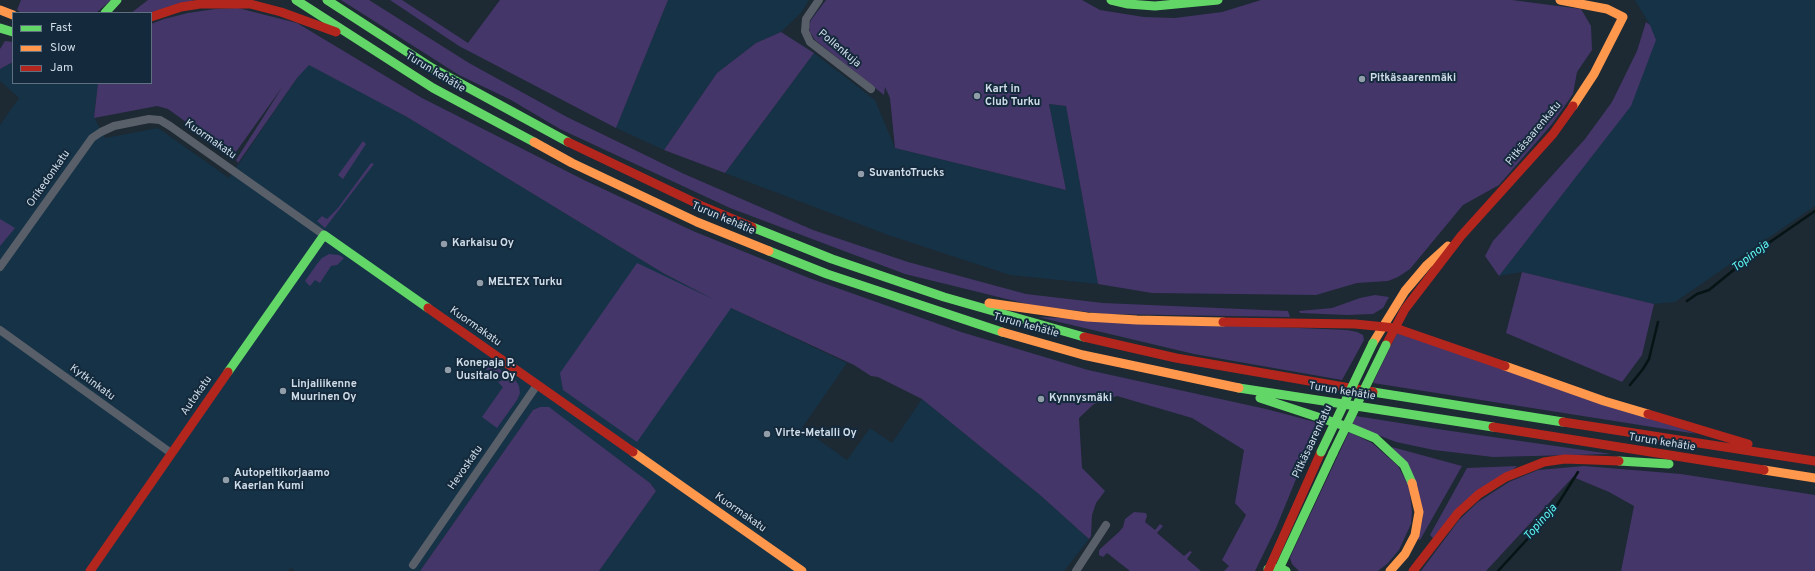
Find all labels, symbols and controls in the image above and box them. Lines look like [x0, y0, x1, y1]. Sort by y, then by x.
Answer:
legend [12, 12, 152, 84]
text: Fast [50, 20, 72, 36]
street label: Pollenkuja [815, 27, 863, 71]
text: Slow [50, 40, 76, 56]
street label: Turun kehätie [403, 50, 467, 96]
text: Jam [50, 60, 73, 76]
place label: Pitkäsaarenmäki [1370, 72, 1456, 86]
marker: Pitkäsaarenmäki [1357, 74, 1367, 84]
place label: Kart in Club Turku [985, 83, 1040, 109]
marker: Kart in Club Turku [972, 91, 982, 101]
street label: Pitkäsaarenkatu [1503, 99, 1565, 169]
street label: Kuormakatu [182, 117, 238, 163]
street label: Orikedonkatu [25, 148, 73, 210]
place label: SuvantoTrucks [869, 167, 944, 181]
marker: SuvantoTrucks [856, 169, 866, 179]
street label: Turun kehätie [689, 200, 757, 238]
place label: Karkaisu Oy [452, 237, 514, 251]
water label: Topinoja [1729, 238, 1773, 276]
marker: Karkaisu Oy [439, 239, 449, 249]
place label: MELTEX Turku [488, 276, 562, 290]
marker: MELTEX Turku [475, 278, 485, 288]
street label: Kuormakatu [447, 304, 503, 350]
street label: Turun kehätie [992, 311, 1060, 341]
place label: Konepaja P. Uusitalo Oy [456, 357, 515, 383]
street label: Kytkinkatu [67, 362, 117, 404]
marker: Konepaja P. Uusitalo Oy [443, 365, 453, 375]
street label: Autokatu [179, 374, 215, 418]
place label: Linjaliikenne Muurinen Oy [291, 378, 357, 404]
street label: Turun kehätie [1308, 380, 1376, 404]
marker: Linjaliikenne Muurinen Oy [278, 386, 288, 396]
place label: Kynnysmäki [1049, 392, 1112, 406]
marker: Kynnysmäki [1036, 394, 1046, 404]
street label: Pitkäsaarenkatu [1290, 403, 1336, 481]
place label: Virte-Metalli Oy [775, 427, 857, 441]
marker: Virte-Metalli Oy [762, 429, 772, 439]
street label: Turun kehätie [1628, 431, 1696, 455]
street label: Hevoskatu [446, 443, 486, 493]
place label: Autopeltikorjaamo Kaerlan Kumi [234, 467, 330, 493]
marker: Autopeltikorjaamo Kaerlan Kumi [221, 475, 231, 485]
street label: Kuormakatu [712, 490, 768, 536]
water label: Topinoja [1521, 502, 1561, 544]

